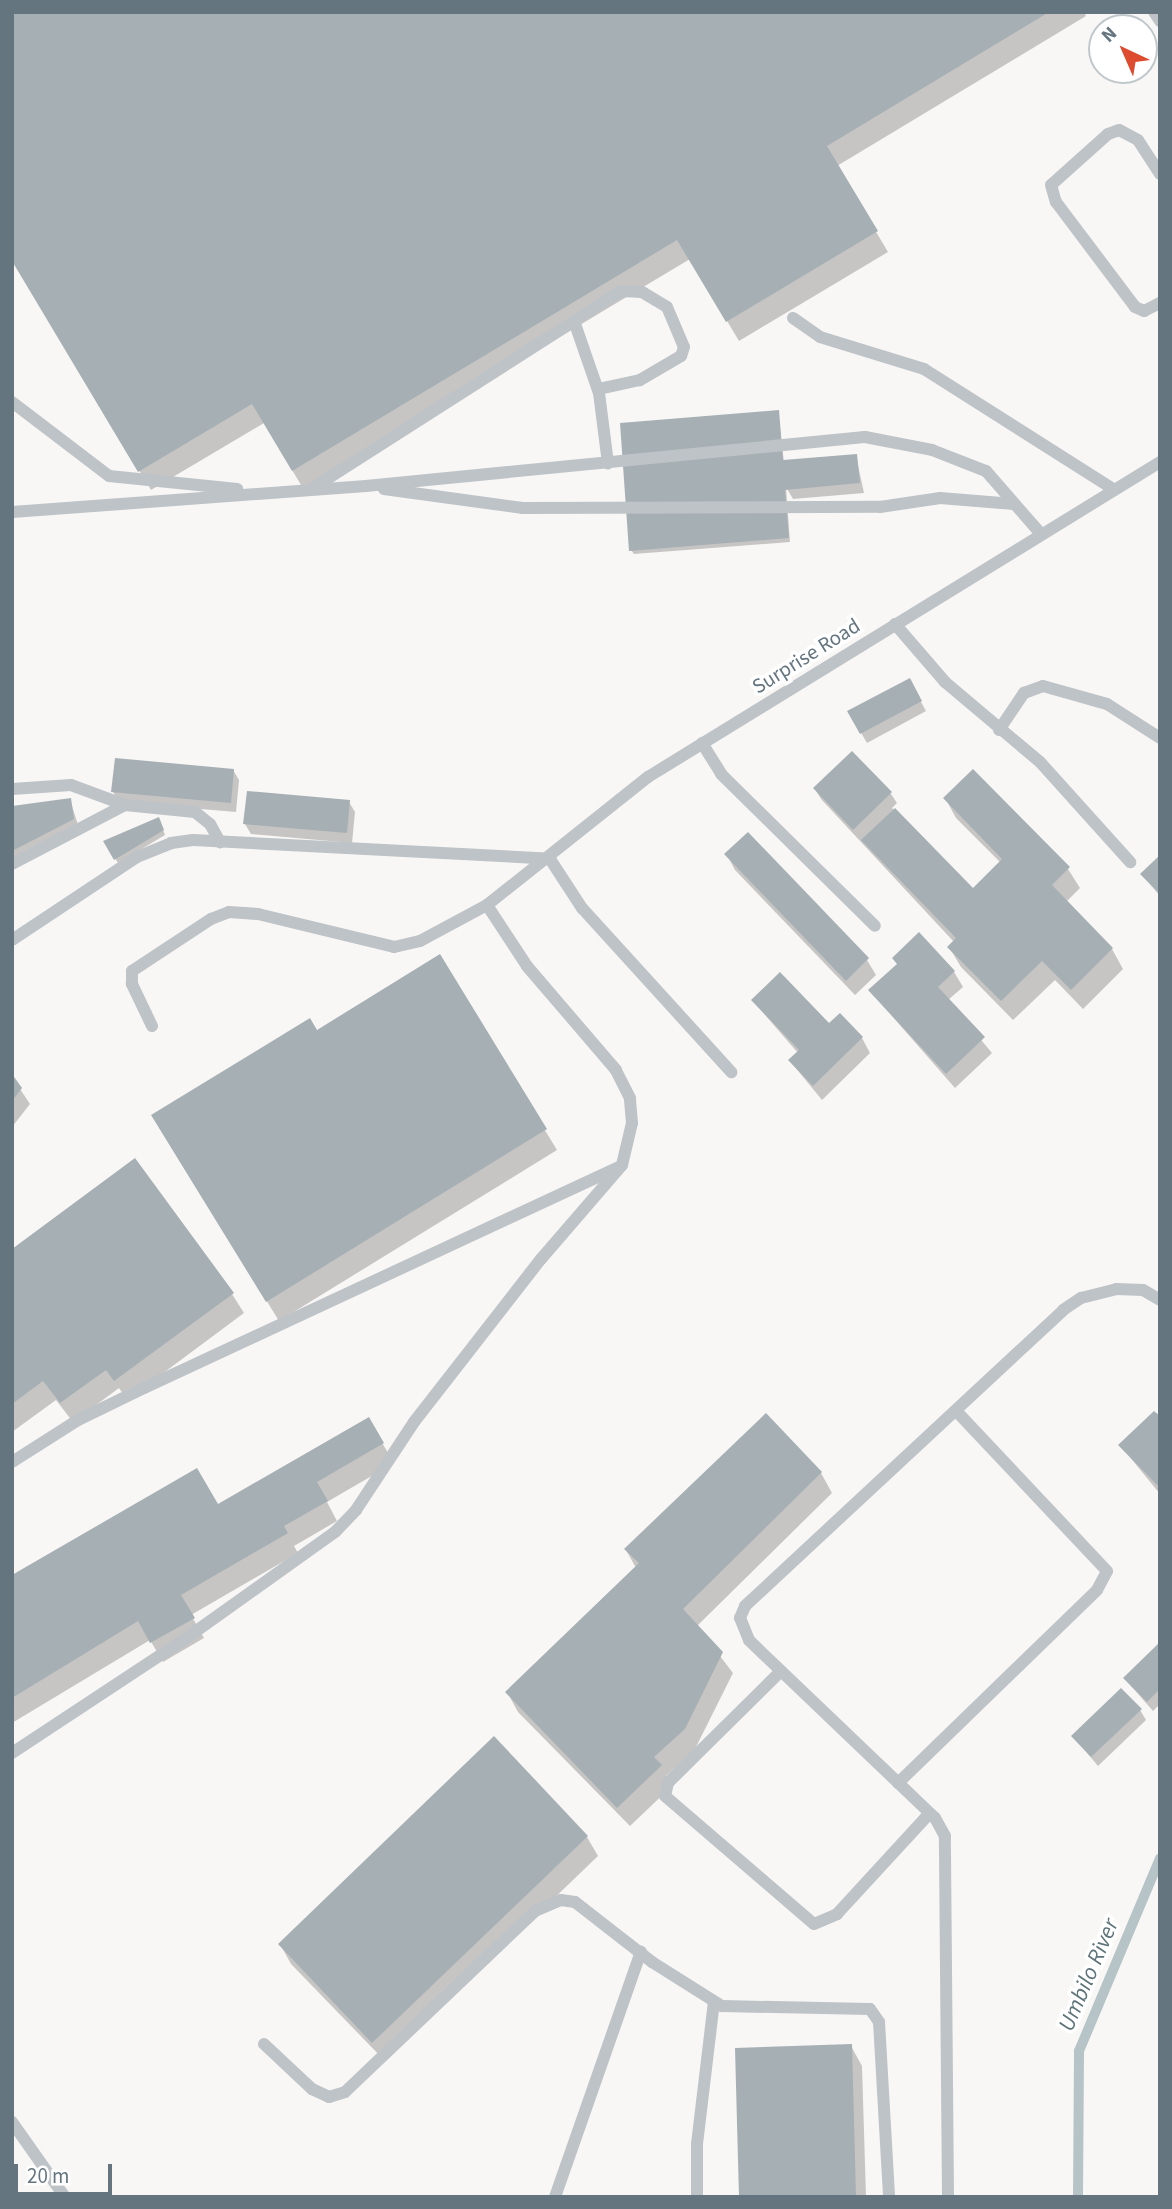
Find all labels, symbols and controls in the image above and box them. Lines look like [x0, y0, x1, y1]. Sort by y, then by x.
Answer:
north arrow [1088, 14, 1158, 84]
text: N [1096, 21, 1123, 49]
street label: Surprise Road [747, 613, 865, 699]
water label: Umbilo River [1053, 1914, 1125, 2036]
scale bar [18, 2150, 116, 2194]
text: 20 m [27, 2161, 69, 2191]

